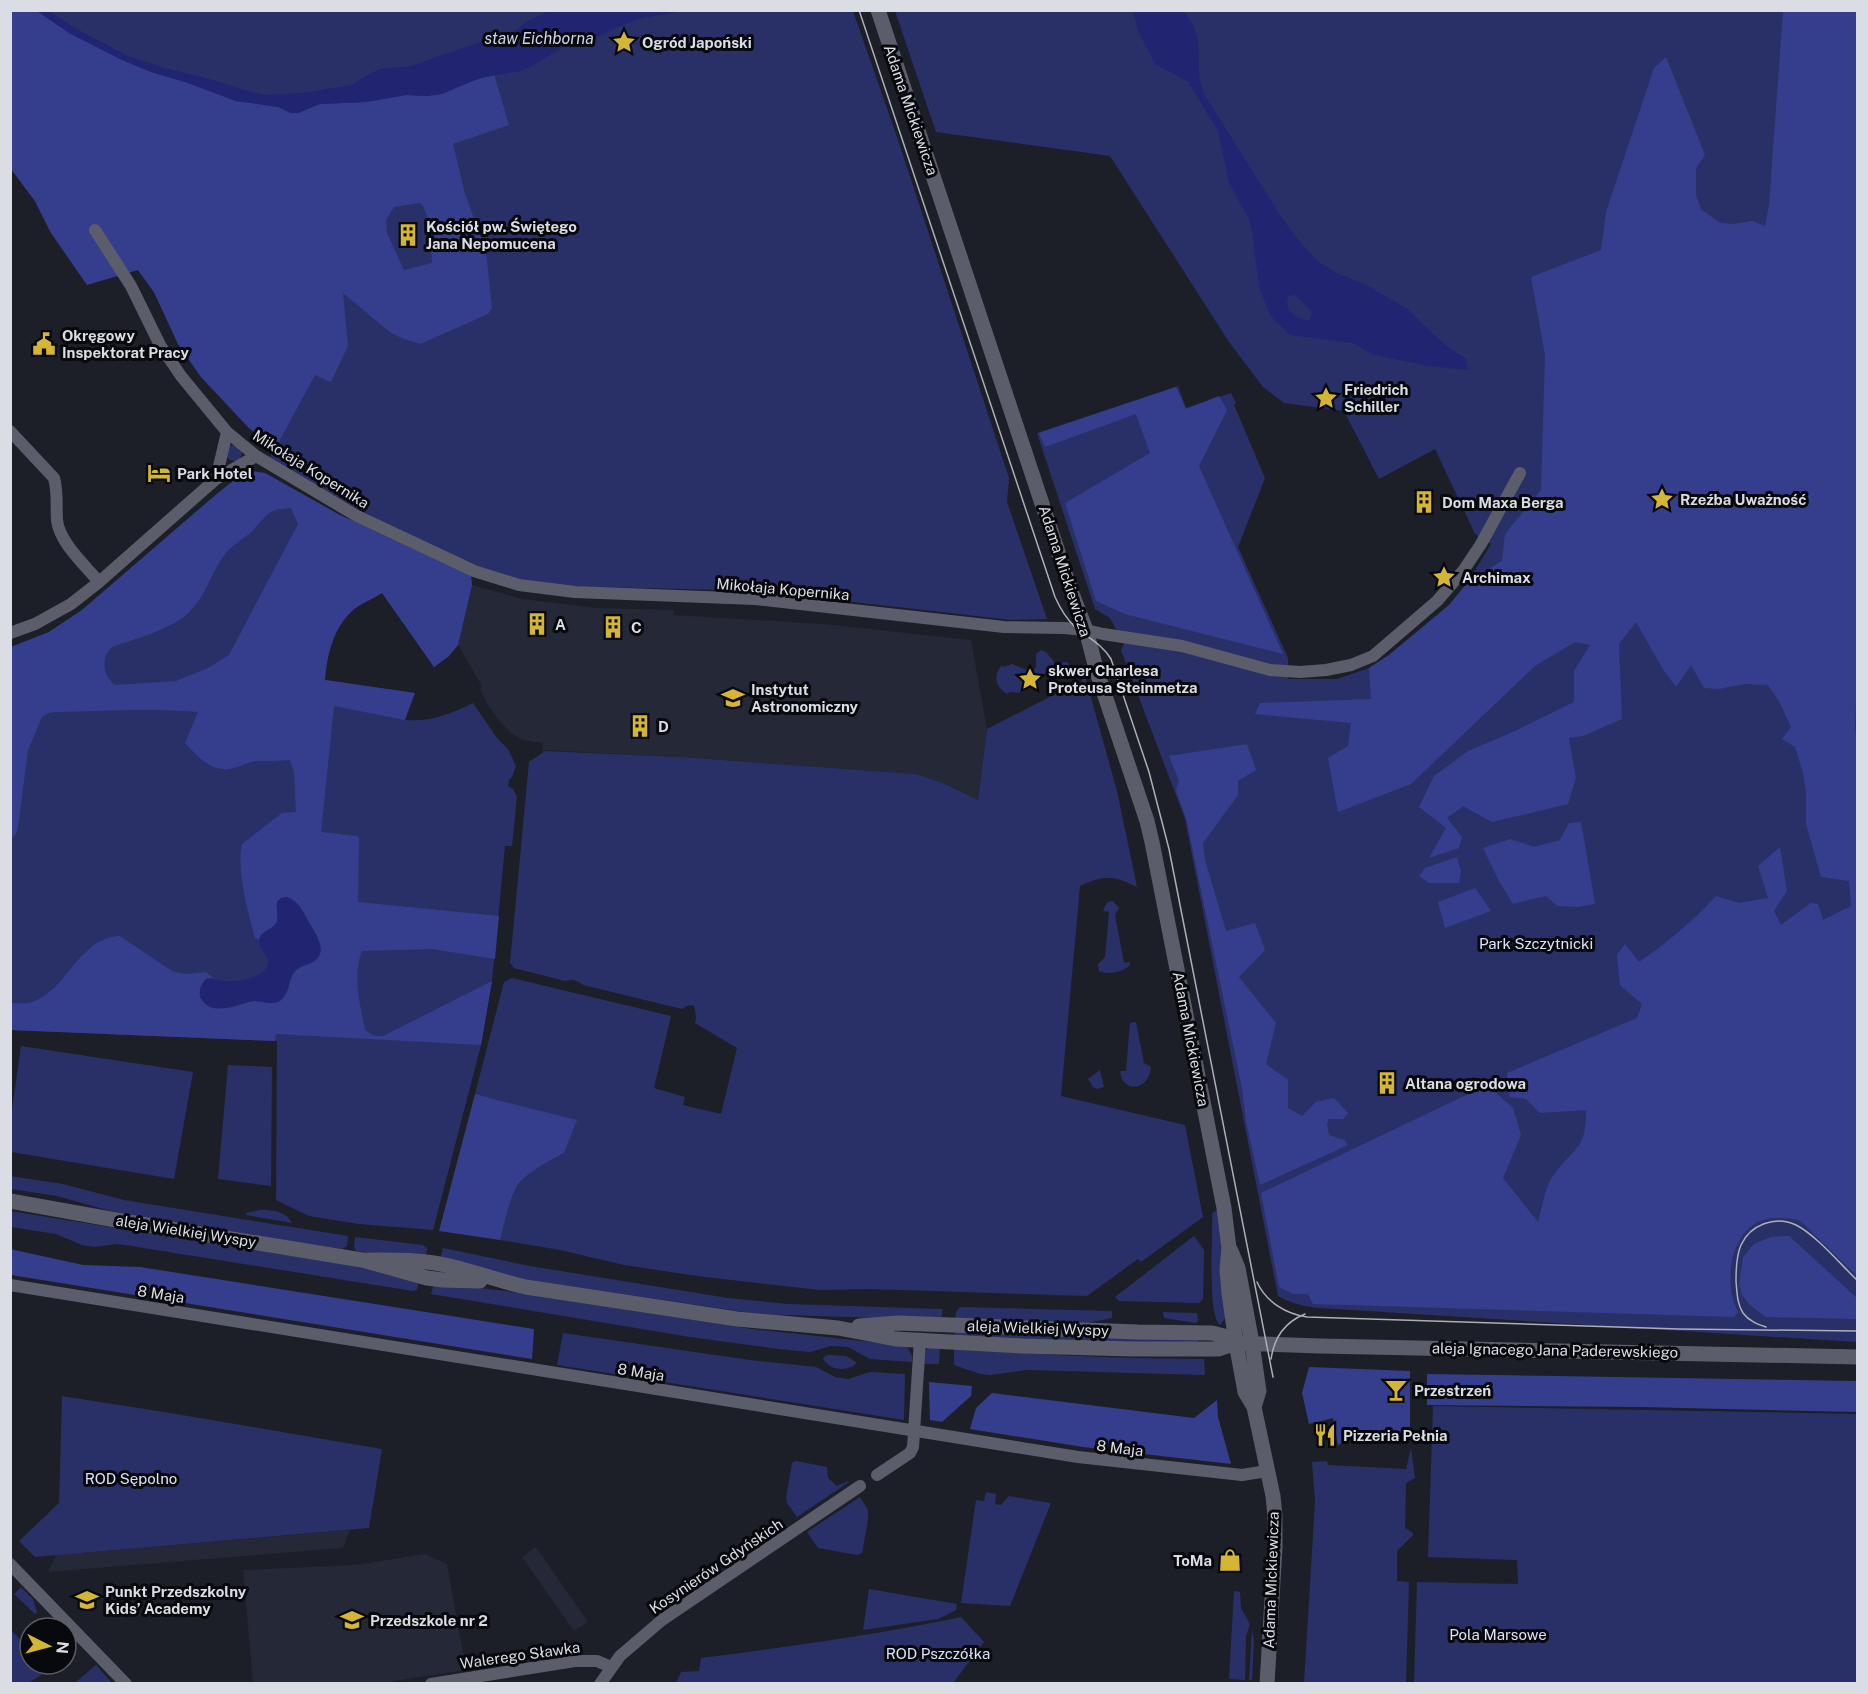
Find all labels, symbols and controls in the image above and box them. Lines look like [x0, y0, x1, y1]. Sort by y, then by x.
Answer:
water label: staw Eichborna [484, 29, 594, 48]
place icon: Ogród Japoński [611, 29, 637, 55]
place label: Ogród Japoński [642, 34, 752, 51]
street label: Adama Mickiewicza [881, 42, 941, 178]
place label: Kościół pw. Świętego Jana Nepomucena [426, 217, 577, 252]
building icon: Kościół pw. Świętego Jana Nepomucena [395, 222, 421, 248]
place label: Okręgowy Inspektorat Pracy [62, 327, 190, 361]
public building icon: Okręgowy Inspektorat Pracy [31, 331, 57, 357]
place label: Friedrich Schiller [1344, 381, 1409, 415]
place icon: Friedrich Schiller [1313, 385, 1339, 411]
street label: Mikołaja Kopernika [250, 426, 372, 512]
hotel icon: Park Hotel [146, 460, 172, 486]
place label: Park Hotel [177, 465, 253, 482]
place icon: Rzeźba Uważność [1649, 486, 1675, 512]
building icon: Dom Maxa Berga [1411, 489, 1437, 515]
place label: Rzeźba Uważność [1680, 491, 1806, 508]
place label: Dom Maxa Berga [1442, 494, 1564, 511]
street label: Adama Mickiewicza [1036, 503, 1094, 639]
place icon: Archimax [1431, 564, 1457, 590]
place label: Archimax [1462, 569, 1531, 586]
street label: Mikołaja Kopernika [716, 575, 850, 603]
building icon: A [524, 611, 550, 637]
building icon: C [600, 614, 626, 640]
place label: A [555, 616, 566, 633]
place label: C [631, 619, 642, 636]
place label: skwer Charlesa Proteusa Steinmetza [1048, 662, 1198, 696]
place icon: skwer Charlesa Proteusa Steinmetza [1017, 666, 1043, 692]
place label: Instytut Astronomiczny [751, 681, 859, 715]
school or university icon: Instytut Astronomiczny [720, 685, 746, 711]
building icon: D [627, 713, 653, 739]
place label: D [658, 718, 669, 735]
park label: Park Szczytnicki [1479, 935, 1593, 952]
street label: Adama Mickiewicza [1170, 970, 1212, 1108]
building icon: Altana ogrodowa [1374, 1070, 1400, 1096]
place label: Altana ogrodowa [1405, 1075, 1526, 1092]
street label: aleja Wielkiej Wyspy [115, 1212, 257, 1250]
street label: 8 Maja [136, 1282, 186, 1306]
street label: aleja Wielkiej Wyspy [967, 1317, 1109, 1339]
street label: aleja Ignacego Jana Paderewskiego [1432, 1339, 1678, 1361]
street label: 8 Maja [616, 1360, 666, 1384]
bar icon: Przestrzeń [1383, 1377, 1409, 1403]
place label: Przestrzeń [1414, 1382, 1491, 1399]
restaurant icon: Pizzeria Pełnia [1312, 1422, 1338, 1448]
place label: Pizzeria Pełnia [1343, 1427, 1448, 1444]
street label: 8 Maja [1096, 1437, 1144, 1459]
park label: ROD Sępolno [85, 1470, 177, 1487]
street label: Adama Mickiewicza [1260, 1511, 1282, 1649]
street label: Kosynierów Gdyńskich [646, 1515, 786, 1617]
shop icon: ToMa [1217, 1547, 1243, 1573]
place label: ToMa [1173, 1552, 1212, 1569]
place label: Punkt Przedszkolny Kids’ Academy [105, 1583, 247, 1617]
school or university icon: Punkt Przedszkolny Kids’ Academy [74, 1587, 100, 1613]
school or university icon: Przedszkole nr 2 [339, 1607, 365, 1633]
place label: Przedszkole nr 2 [370, 1612, 488, 1629]
north arrow [18, 1616, 78, 1676]
park label: Pola Marsowe [1449, 1626, 1547, 1643]
street label: Walerego Sławka [459, 1638, 581, 1672]
text: N [52, 1640, 73, 1655]
park label: ROD Pszczółka [886, 1645, 990, 1662]

